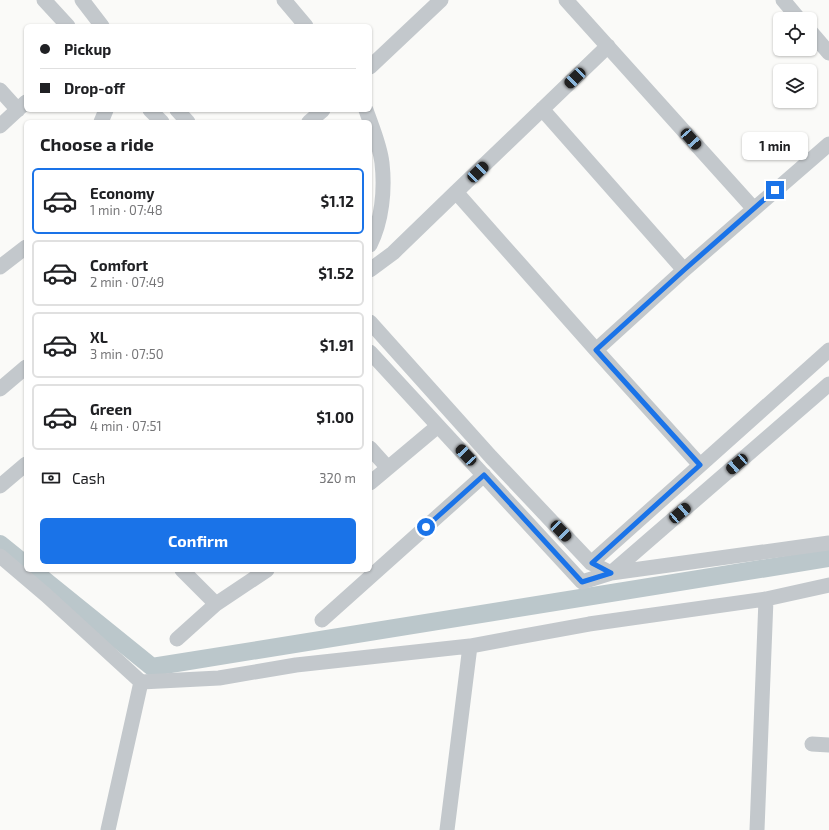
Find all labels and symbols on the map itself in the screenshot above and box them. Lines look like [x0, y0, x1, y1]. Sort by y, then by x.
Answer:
car [562, 65, 588, 91]
car [679, 126, 703, 152]
callout: 1 min [742, 132, 808, 160]
car [465, 159, 491, 185]
route end [766, 181, 784, 199]
car [453, 442, 479, 468]
car [724, 452, 750, 476]
car [667, 501, 693, 525]
route start [417, 518, 435, 536]
car [548, 518, 574, 544]

